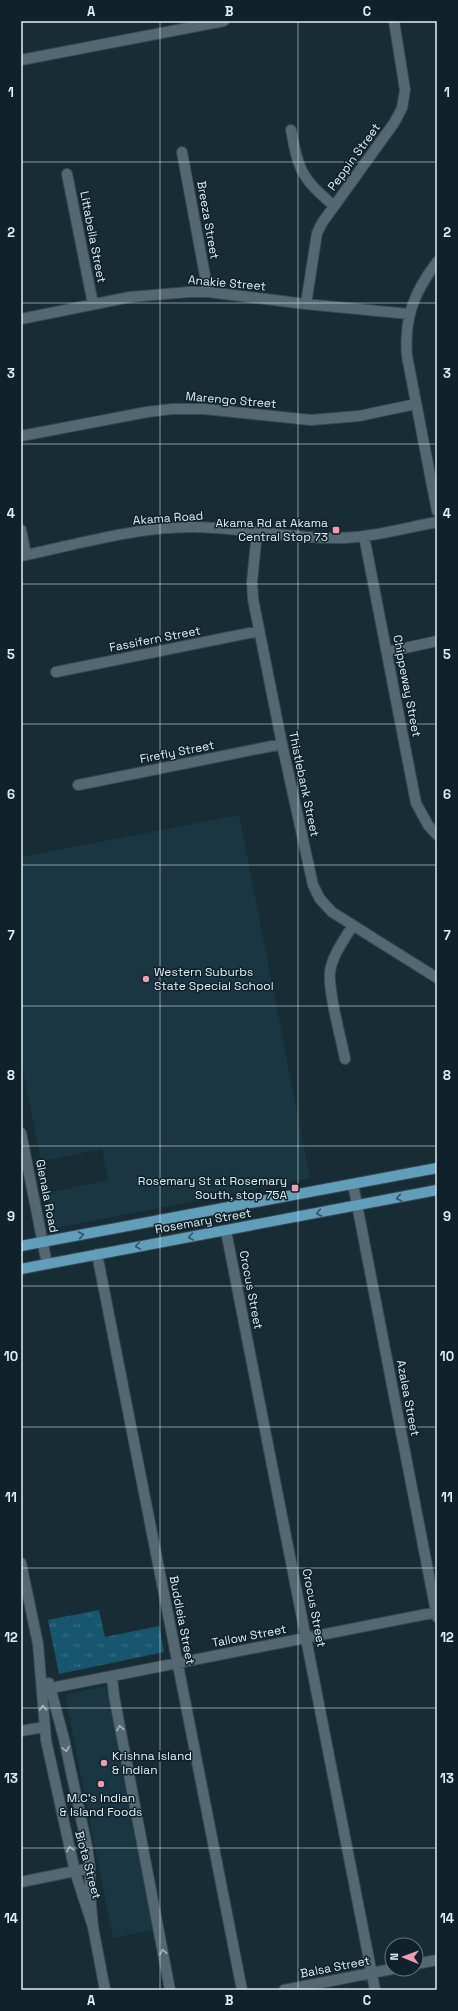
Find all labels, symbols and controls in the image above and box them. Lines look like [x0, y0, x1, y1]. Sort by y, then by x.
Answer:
text: A [87, 3, 96, 20]
text: B [225, 3, 234, 20]
text: C [363, 3, 371, 20]
text: 1 [8, 84, 14, 101]
text: 1 [444, 84, 450, 101]
street label: Peppin Street [324, 120, 384, 194]
street label: Breeza Street [193, 180, 223, 260]
street label: Littabella Street [76, 190, 110, 284]
text: 2 [7, 224, 15, 241]
text: 2 [443, 224, 451, 241]
street label: Anakie Street [187, 272, 267, 294]
text: 3 [7, 365, 15, 382]
text: 3 [443, 365, 451, 382]
street label: Marengo Street [185, 388, 277, 412]
text: 4 [7, 505, 15, 522]
text: 4 [443, 505, 451, 522]
street label: Akama Road [132, 508, 204, 528]
place label: Akama Rd at Akama Central Stop 73 [216, 515, 328, 545]
marker: Akama Rd at Akama Central Stop 73 [331, 525, 341, 535]
street label: Fassifern Street [108, 622, 202, 656]
street label: Chippeway Street [389, 634, 425, 738]
text: 5 [7, 646, 15, 663]
text: 5 [443, 646, 451, 663]
street label: Thistlebank Street [285, 730, 323, 838]
street label: Firefly Street [138, 737, 216, 767]
text: 6 [7, 786, 15, 803]
text: 6 [443, 786, 451, 803]
text: 7 [7, 927, 15, 944]
text: 7 [443, 927, 451, 944]
place label: Western Suburbs State Special School [154, 964, 274, 994]
marker: Western Suburbs State Special School [141, 974, 151, 984]
text: 8 [7, 1067, 15, 1084]
text: 8 [443, 1067, 451, 1084]
street label: Glenala Road [32, 1158, 62, 1234]
place label: Rosemary St at Rosemary South, stop 75A [138, 1173, 287, 1203]
marker: Rosemary St at Rosemary South, stop 75A [290, 1183, 300, 1193]
one-way arrow [396, 1193, 402, 1201]
street label: Rosemary Street [154, 1205, 252, 1237]
text: 9 [7, 1208, 15, 1225]
one-way arrow [316, 1208, 322, 1217]
text: 9 [443, 1208, 451, 1225]
one-way arrow [78, 1231, 84, 1240]
one-way arrow [188, 1232, 194, 1241]
one-way arrow [135, 1242, 141, 1250]
street label: Crocus Street [236, 1249, 266, 1331]
text: 10 [4, 1348, 18, 1365]
text: 10 [440, 1348, 454, 1365]
street label: Azalea Street [393, 1358, 423, 1438]
text: 11 [5, 1489, 17, 1506]
text: 11 [441, 1489, 453, 1506]
street label: Crocus Street [299, 1567, 329, 1649]
street label: Buddleia Street [166, 1574, 198, 1666]
street label: Tallow Street [210, 1621, 288, 1651]
text: 12 [4, 1629, 18, 1646]
text: 12 [440, 1629, 454, 1646]
one-way arrow [39, 1705, 48, 1711]
one-way arrow [116, 1725, 125, 1731]
one-way arrow [62, 1746, 70, 1753]
place label: Krishna Island & Indian [112, 1748, 192, 1778]
marker: Krishna Island & Indian [99, 1758, 109, 1768]
text: 13 [4, 1770, 18, 1787]
text: 13 [440, 1770, 454, 1787]
marker: M.C's Indian & Island Foods [96, 1779, 106, 1789]
place label: M.C's Indian & Island Foods [60, 1790, 142, 1820]
street label: Biota Street [71, 1829, 105, 1901]
one-way arrow [66, 1846, 74, 1852]
text: 14 [4, 1910, 18, 1927]
text: 14 [440, 1910, 454, 1927]
north arrow [384, 1937, 424, 1977]
one-way arrow [159, 1949, 168, 1955]
street label: Balsa Street [299, 1952, 371, 1982]
text: N [387, 1953, 401, 1961]
text: A [87, 1992, 96, 2009]
text: B [225, 1992, 234, 2009]
text: C [363, 1992, 371, 2009]

